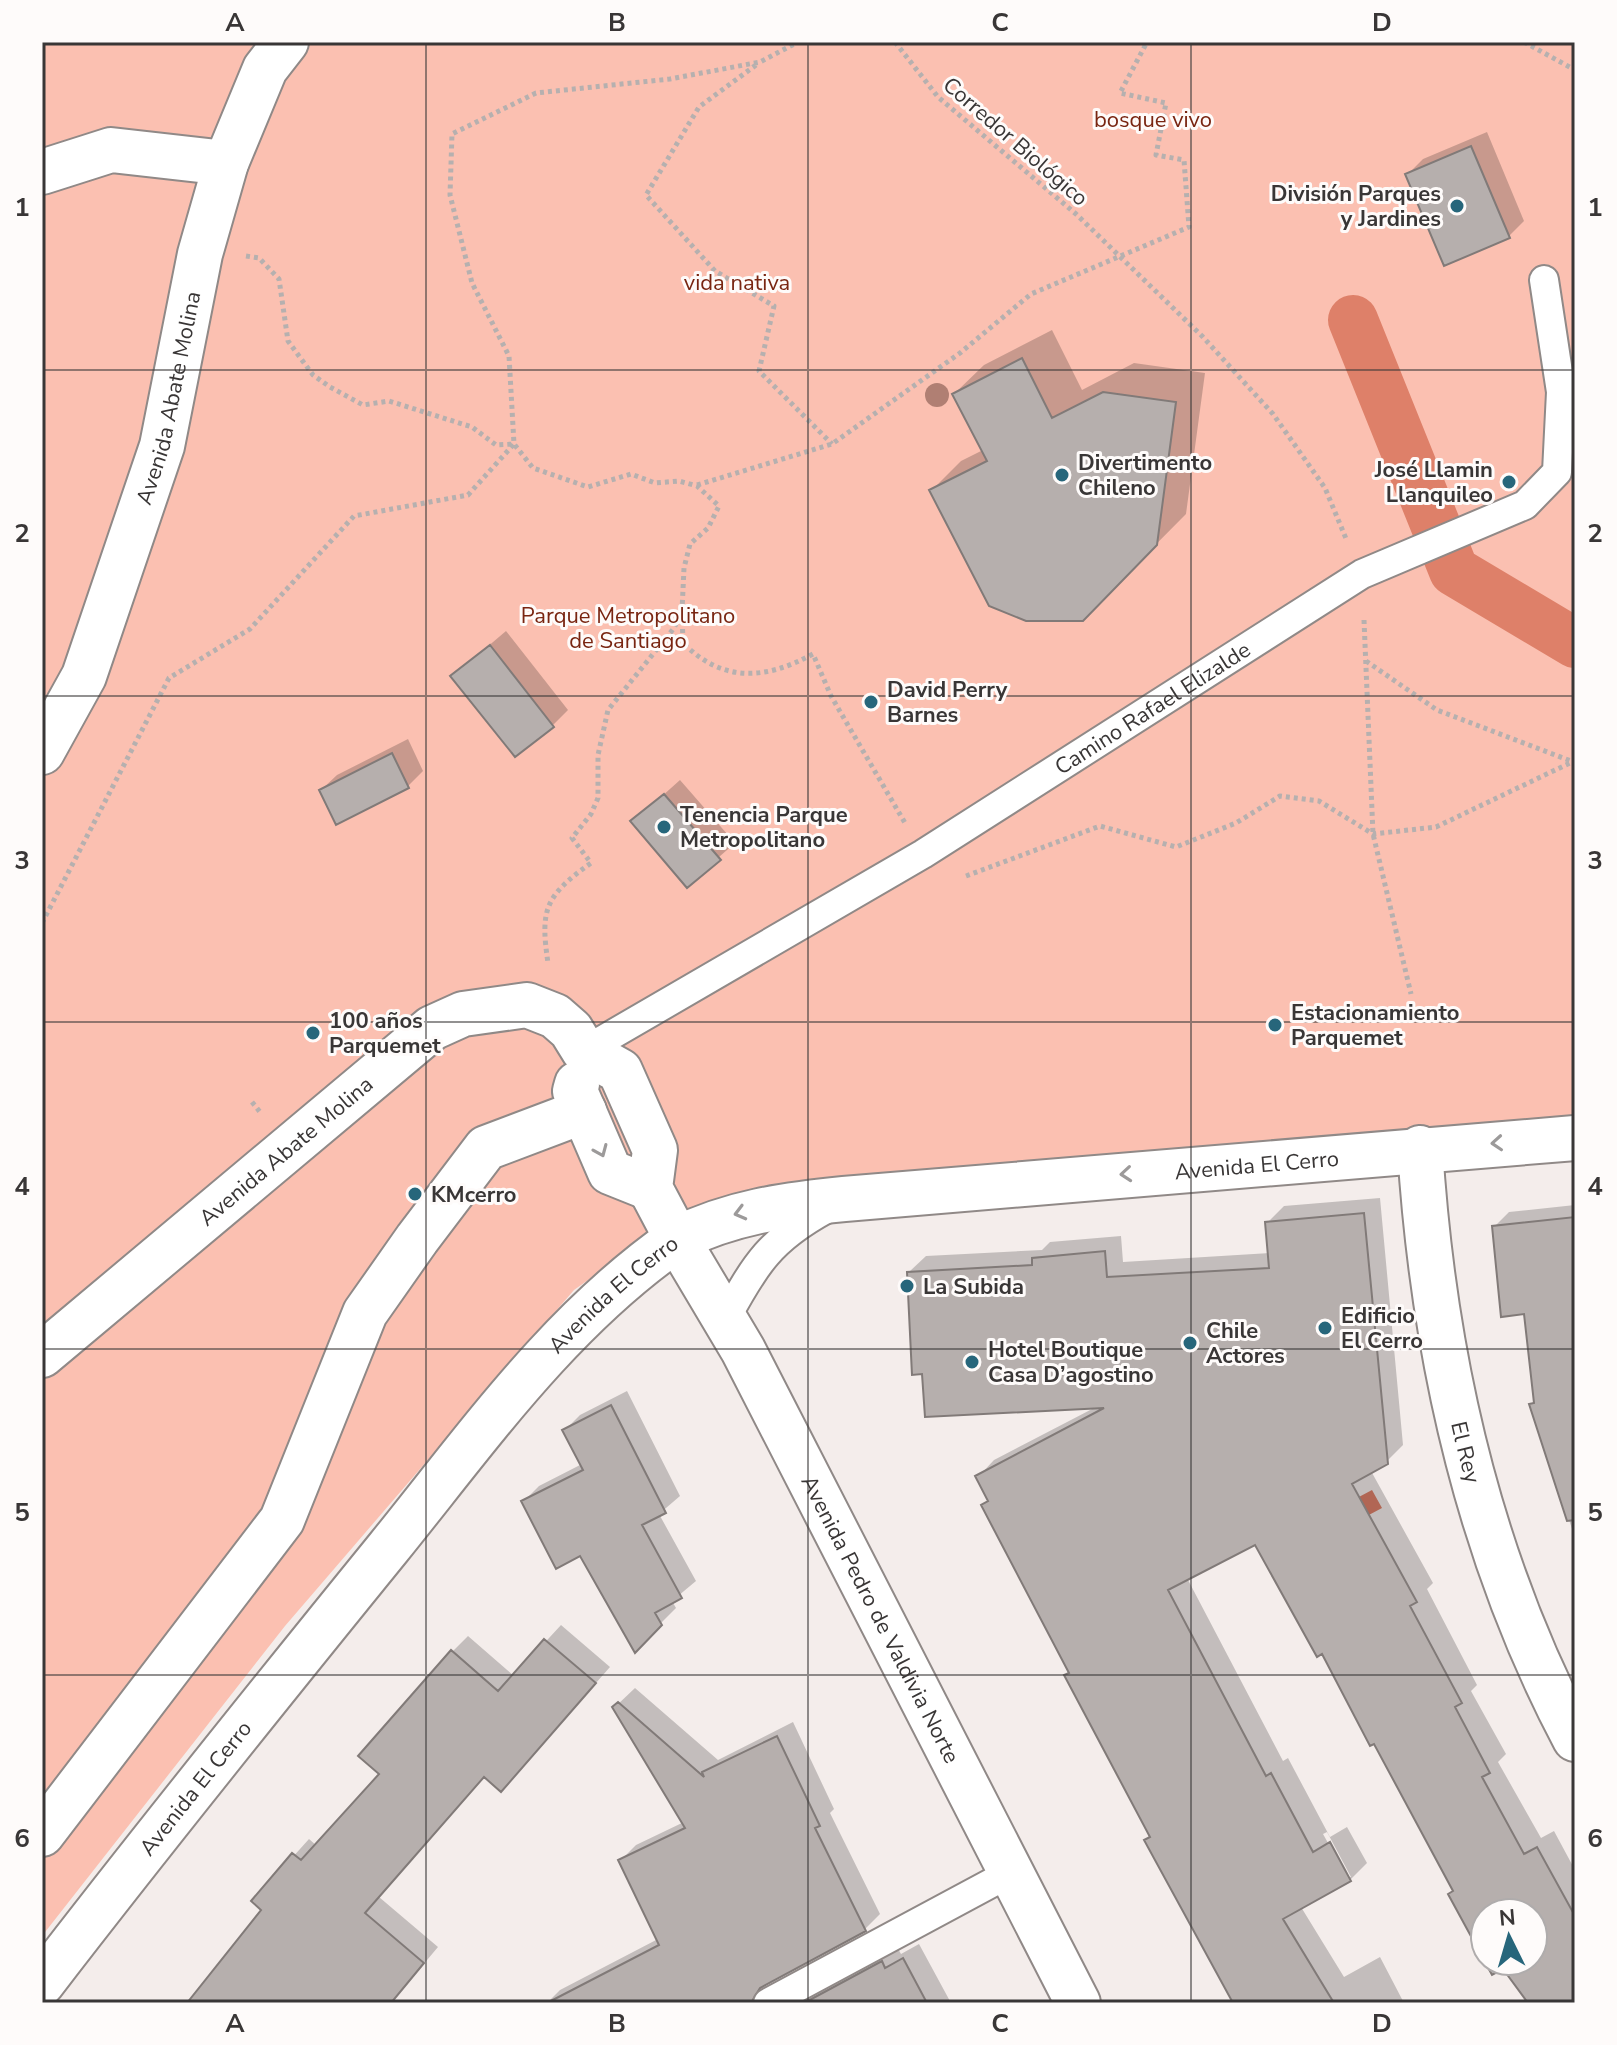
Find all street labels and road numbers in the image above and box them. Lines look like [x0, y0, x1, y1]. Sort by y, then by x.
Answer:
street label: Corredor Biológico [936, 70, 1094, 213]
street label: Avenida Abate Molina [129, 289, 208, 509]
street label: Camino Rafael Elizalde [1049, 635, 1256, 782]
street label: Avenida Abate Molina [193, 1070, 380, 1233]
street label: Avenida El Cerro [1173, 1144, 1340, 1187]
street label: Avenida El Cerro [542, 1229, 684, 1360]
street label: El Rey [1443, 1419, 1488, 1487]
street label: Avenida Pedro de Valdivia Norte [794, 1470, 966, 1769]
street label: Avenida El Cerro [133, 1715, 259, 1862]

